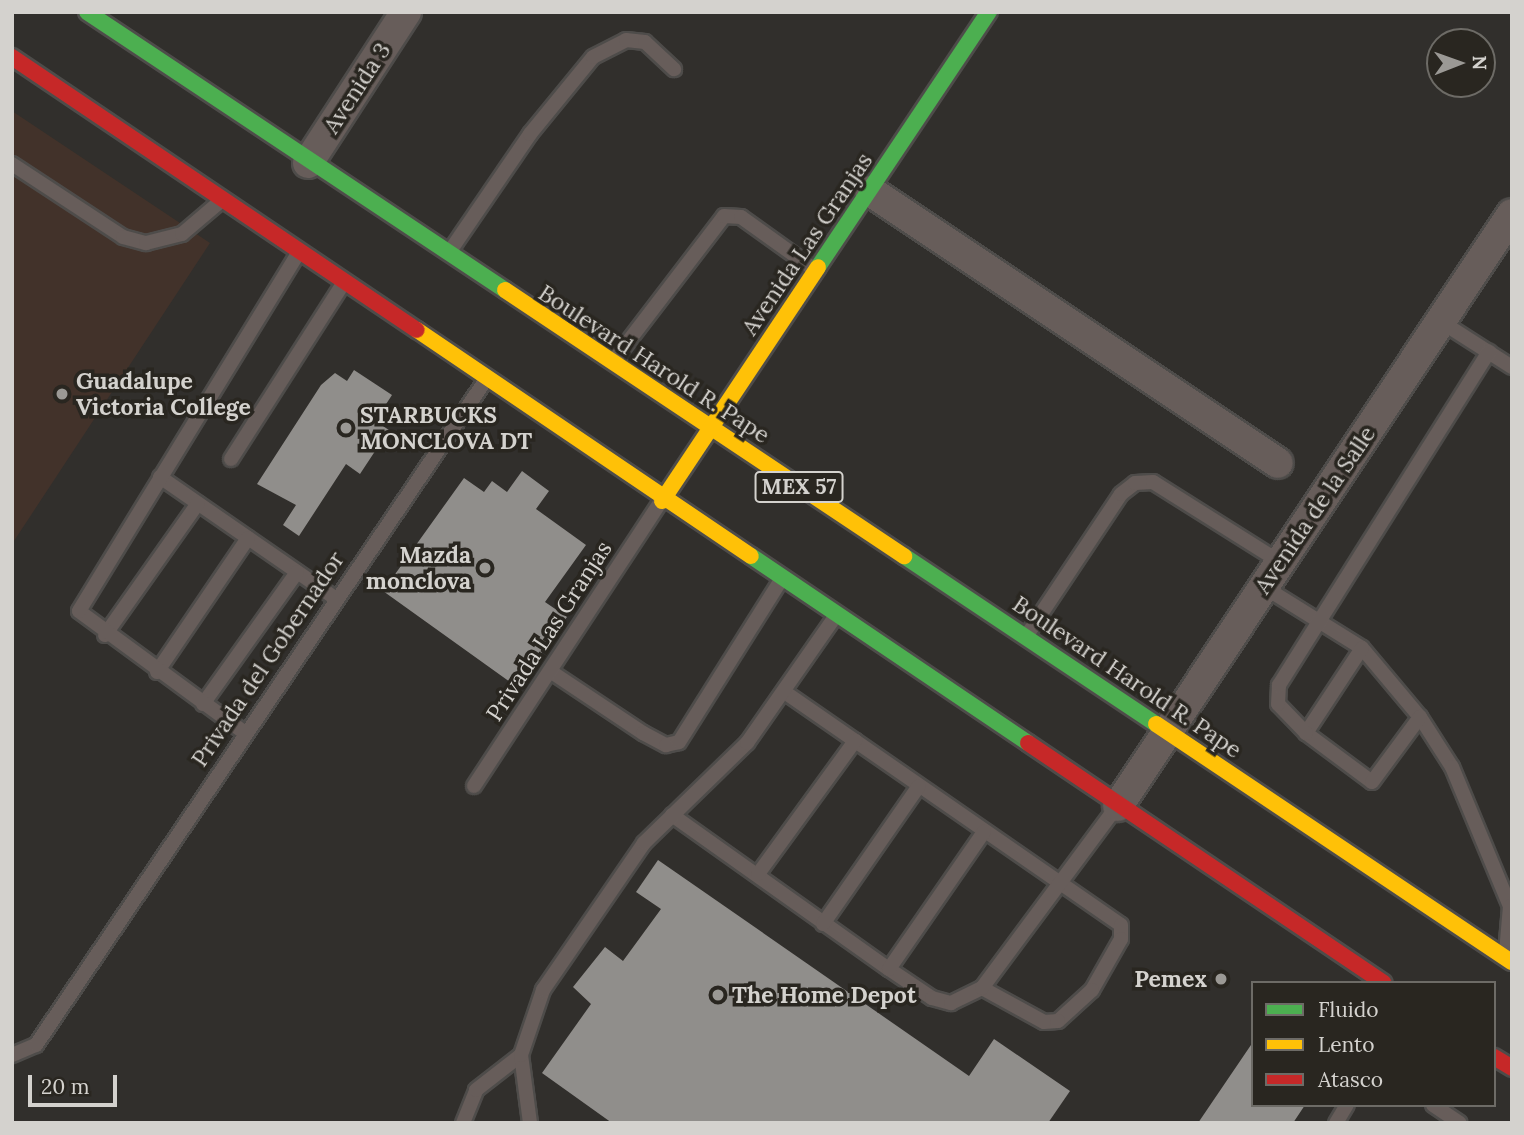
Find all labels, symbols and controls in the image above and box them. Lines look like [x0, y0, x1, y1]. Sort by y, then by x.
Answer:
north arrow [1426, 28, 1496, 98]
street label: Avenida 3 [317, 37, 397, 139]
text: N [1468, 55, 1492, 70]
street label: Avenida Las Granjas [736, 148, 878, 340]
street label: Boulevard Harold R. Pape [533, 279, 775, 449]
place label: Guadalupe Victoria College [76, 367, 251, 421]
marker: Guadalupe Victoria College [54, 386, 70, 402]
place label: STARBUCKS MONCLOVA DT [360, 401, 532, 455]
marker: STARBUCKS MONCLOVA DT [338, 420, 354, 436]
street label: Avenida de la Salle [1249, 421, 1381, 599]
road number: MEX 57 [754, 470, 844, 504]
street label: Privada Las Granjas [480, 536, 618, 726]
place label: Mazda monclova [366, 541, 471, 595]
street label: Privada del Gobernador [186, 546, 350, 772]
marker: Mazda monclova [477, 560, 493, 576]
street label: Boulevard Harold R. Pape [1007, 590, 1247, 764]
place label: Pemex [1134, 965, 1207, 993]
marker: Pemex [1213, 971, 1229, 987]
place label: The Home Depot [732, 981, 916, 1009]
legend [1251, 981, 1496, 1107]
marker: The Home Depot [710, 987, 726, 1003]
text: Fluido [1318, 996, 1379, 1023]
text: Lento [1318, 1031, 1375, 1058]
scale bar [32, 1062, 121, 1106]
text: Atasco [1318, 1066, 1383, 1093]
text: 20 m [41, 1073, 90, 1100]

